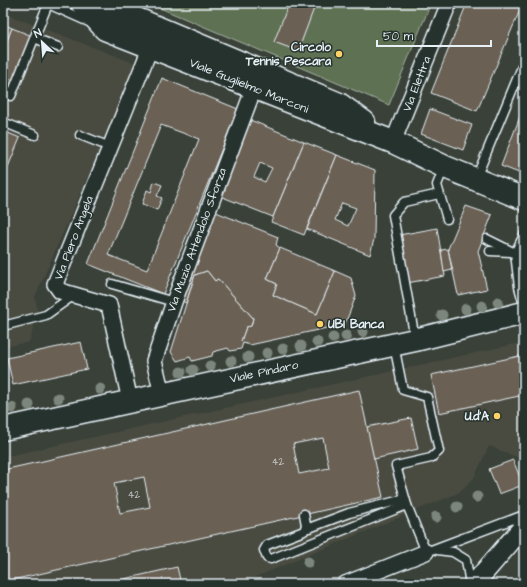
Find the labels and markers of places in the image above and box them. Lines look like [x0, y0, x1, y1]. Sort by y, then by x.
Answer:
place label: Circolo Tennis Pescara [245, 39, 332, 70]
marker: Circolo Tennis Pescara [334, 49, 344, 59]
place label: UBI Banca [327, 316, 385, 333]
marker: UBI Banca [315, 319, 325, 329]
place label: U.d'A [464, 408, 489, 425]
marker: U.d'A [492, 411, 502, 421]

